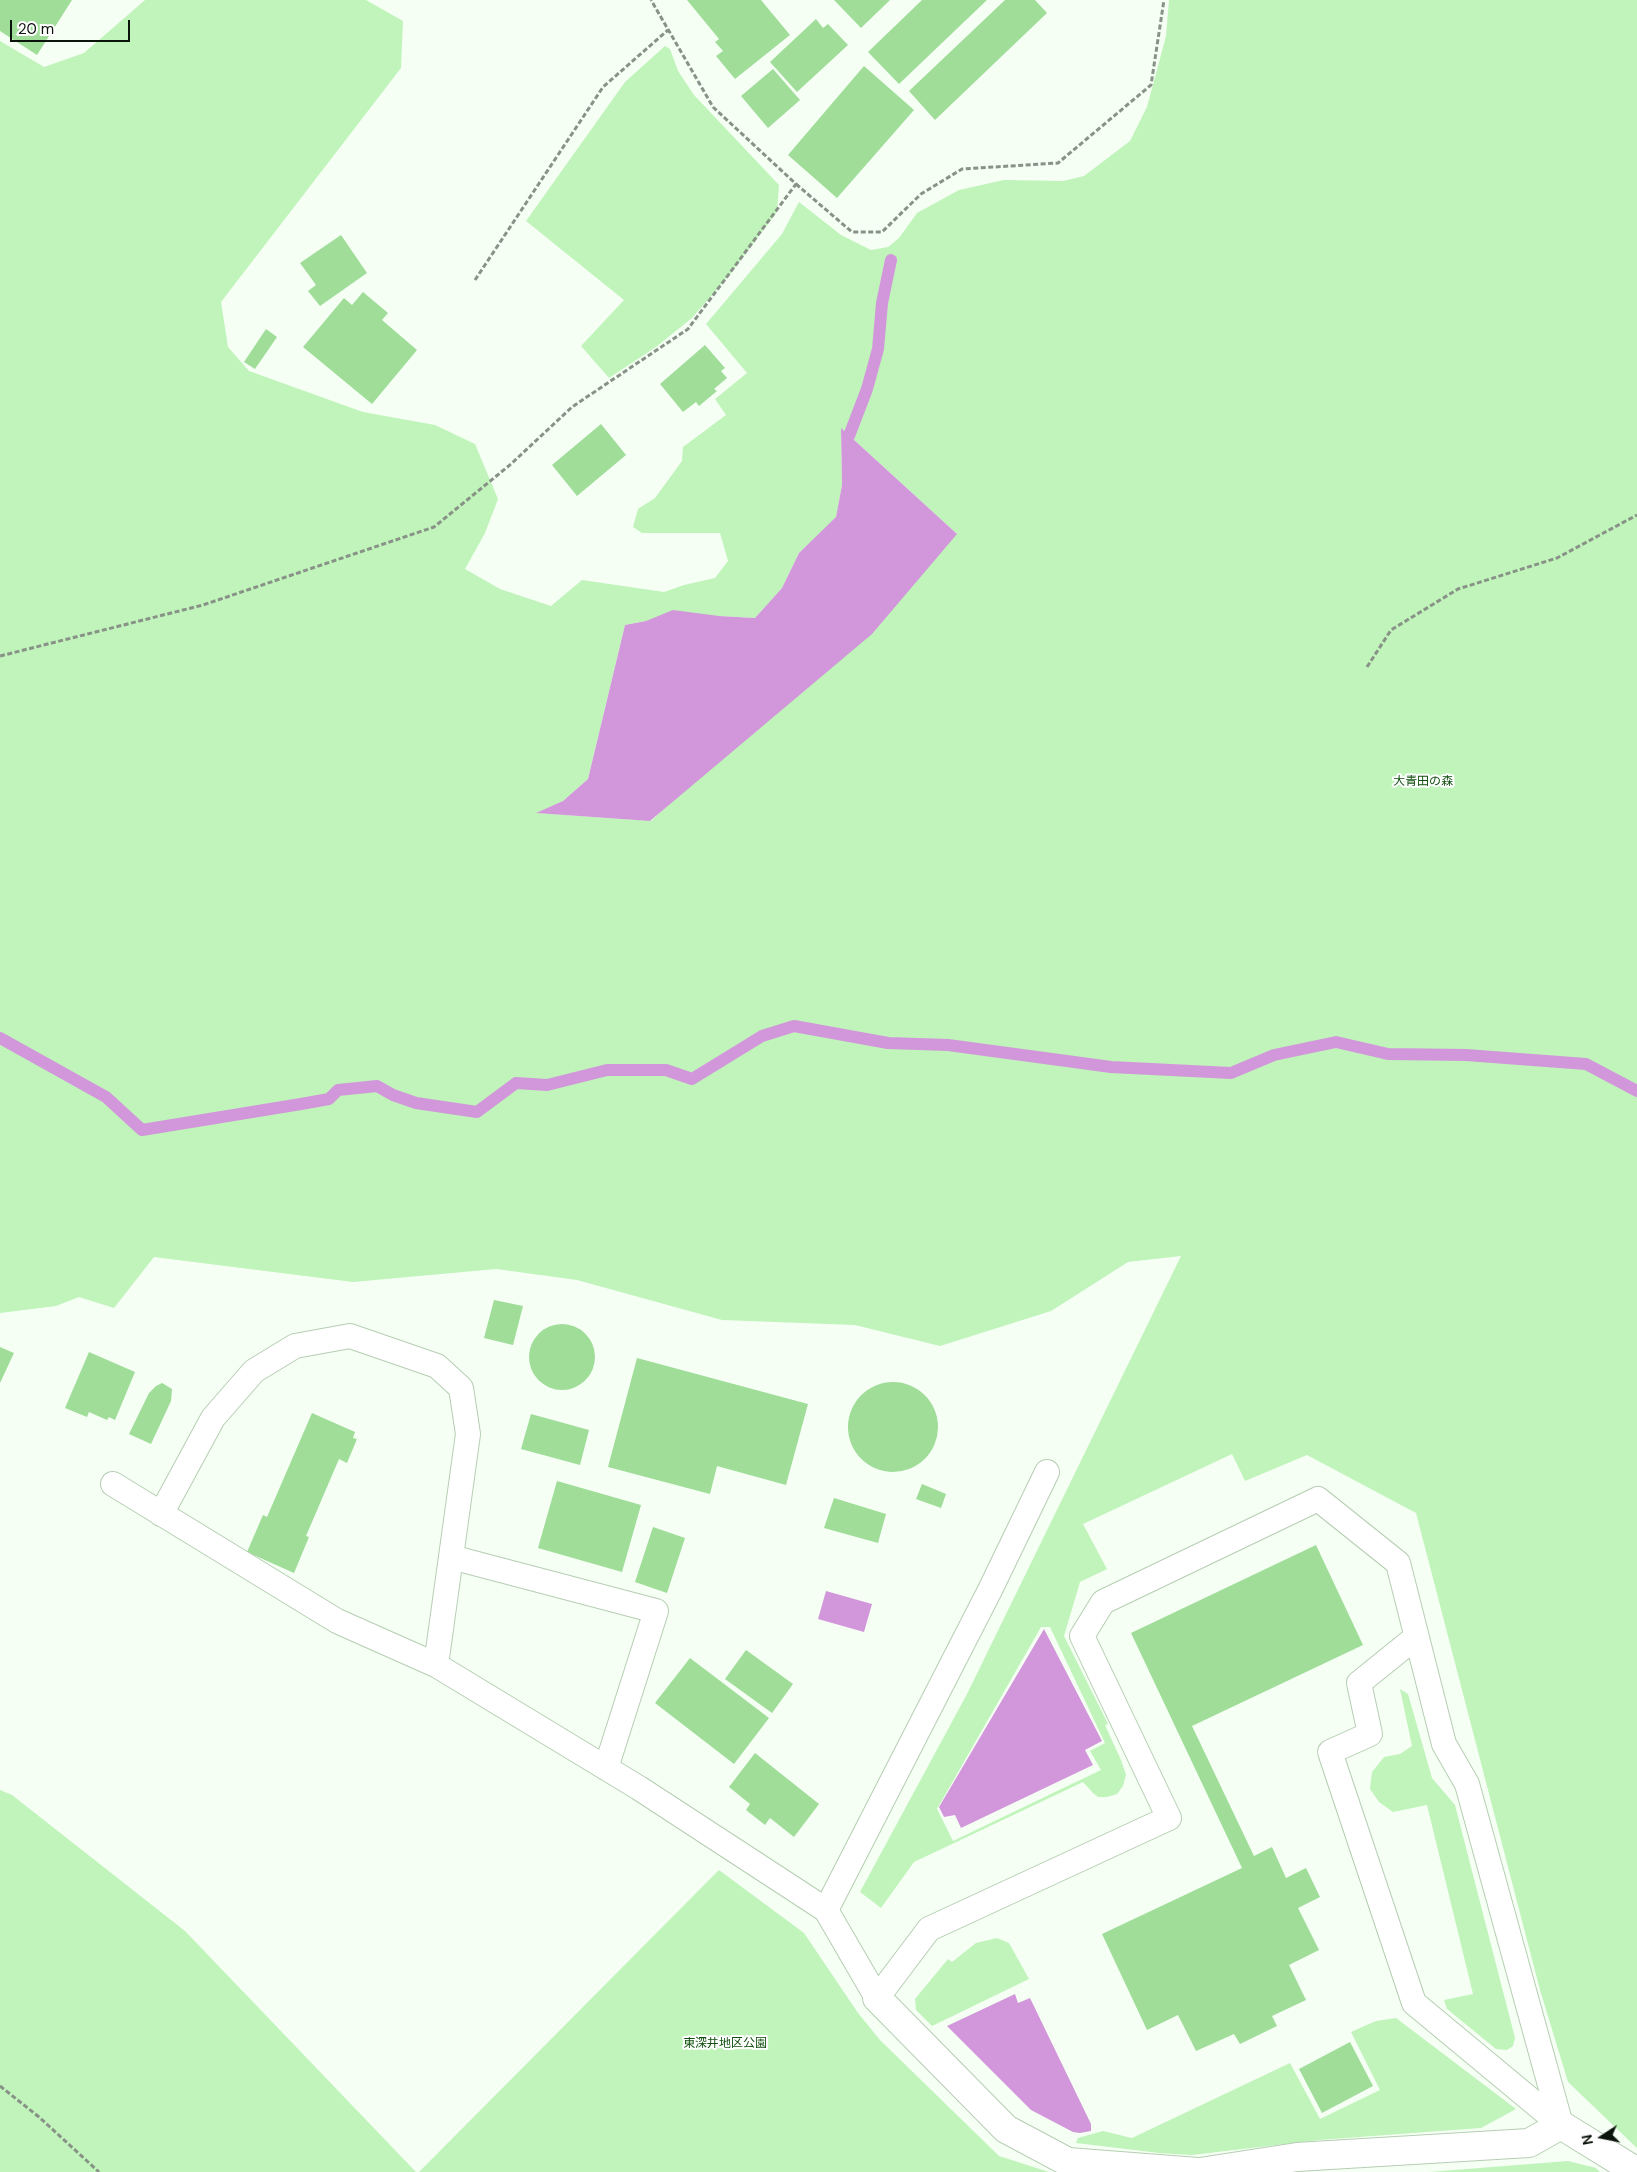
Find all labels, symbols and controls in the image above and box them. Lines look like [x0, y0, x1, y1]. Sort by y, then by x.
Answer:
scale bar [12, 10, 132, 42]
text: 20 m [18, 19, 54, 39]
park label: 大青田の森 [1393, 775, 1453, 789]
park label: 東深井地区公園 [683, 2037, 767, 2051]
north arrow [1577, 2112, 1627, 2162]
text: N [1577, 2133, 1597, 2147]

